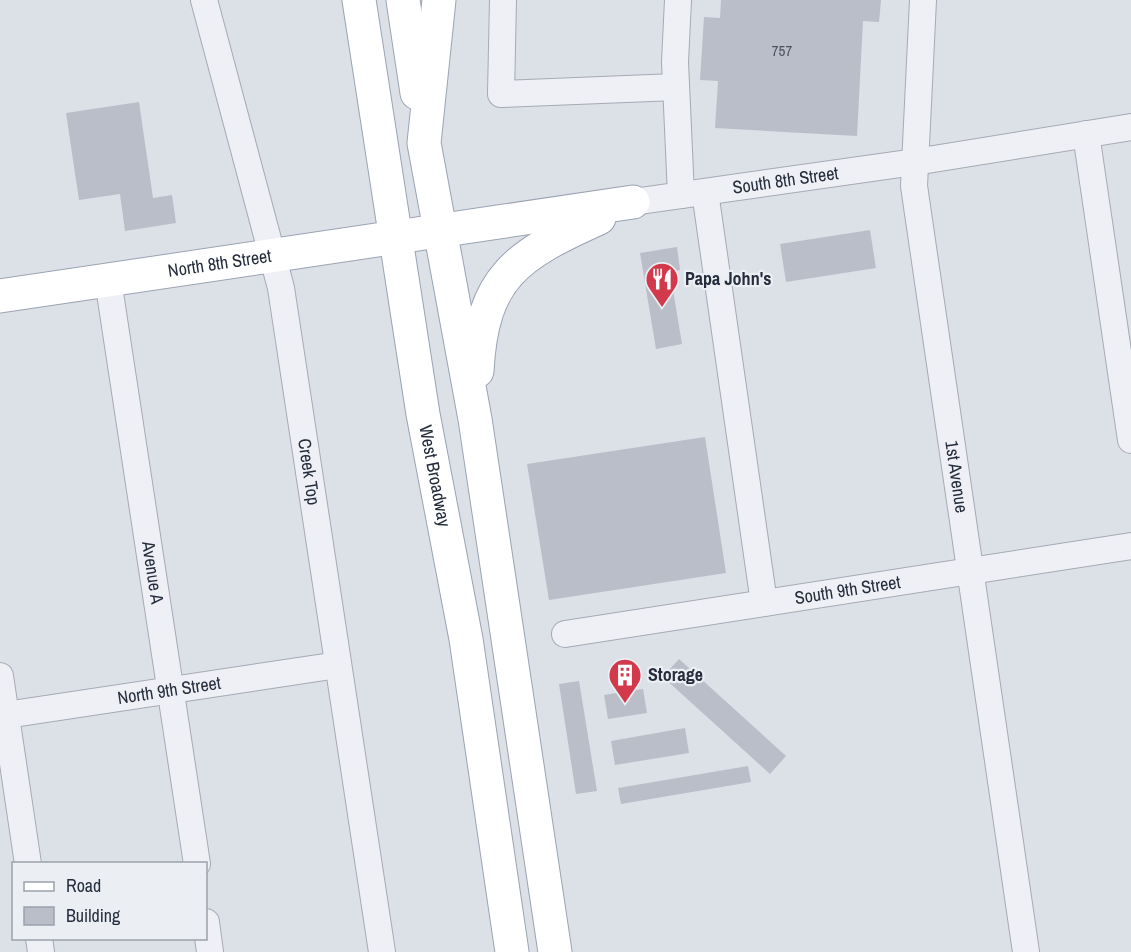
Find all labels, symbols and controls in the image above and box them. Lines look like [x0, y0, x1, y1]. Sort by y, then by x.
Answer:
house number: 757 [772, 40, 792, 61]
street label: South 8th Street [731, 160, 840, 200]
street label: North 8th Street [166, 243, 273, 283]
restaurant icon: Papa John's [644, 261, 680, 308]
place label: Papa John's [685, 266, 771, 291]
street label: West Broadway [413, 423, 457, 530]
street label: Creek Top [292, 437, 327, 507]
street label: 1st Avenue [939, 439, 975, 514]
street label: Avenue A [136, 539, 170, 606]
street label: South 9th Street [793, 569, 902, 610]
building icon: Storage [607, 657, 643, 704]
place label: Storage [648, 662, 703, 687]
street label: North 9th Street [116, 670, 222, 710]
legend [12, 862, 207, 940]
text: Road [66, 873, 101, 898]
text: Building [66, 903, 121, 928]

